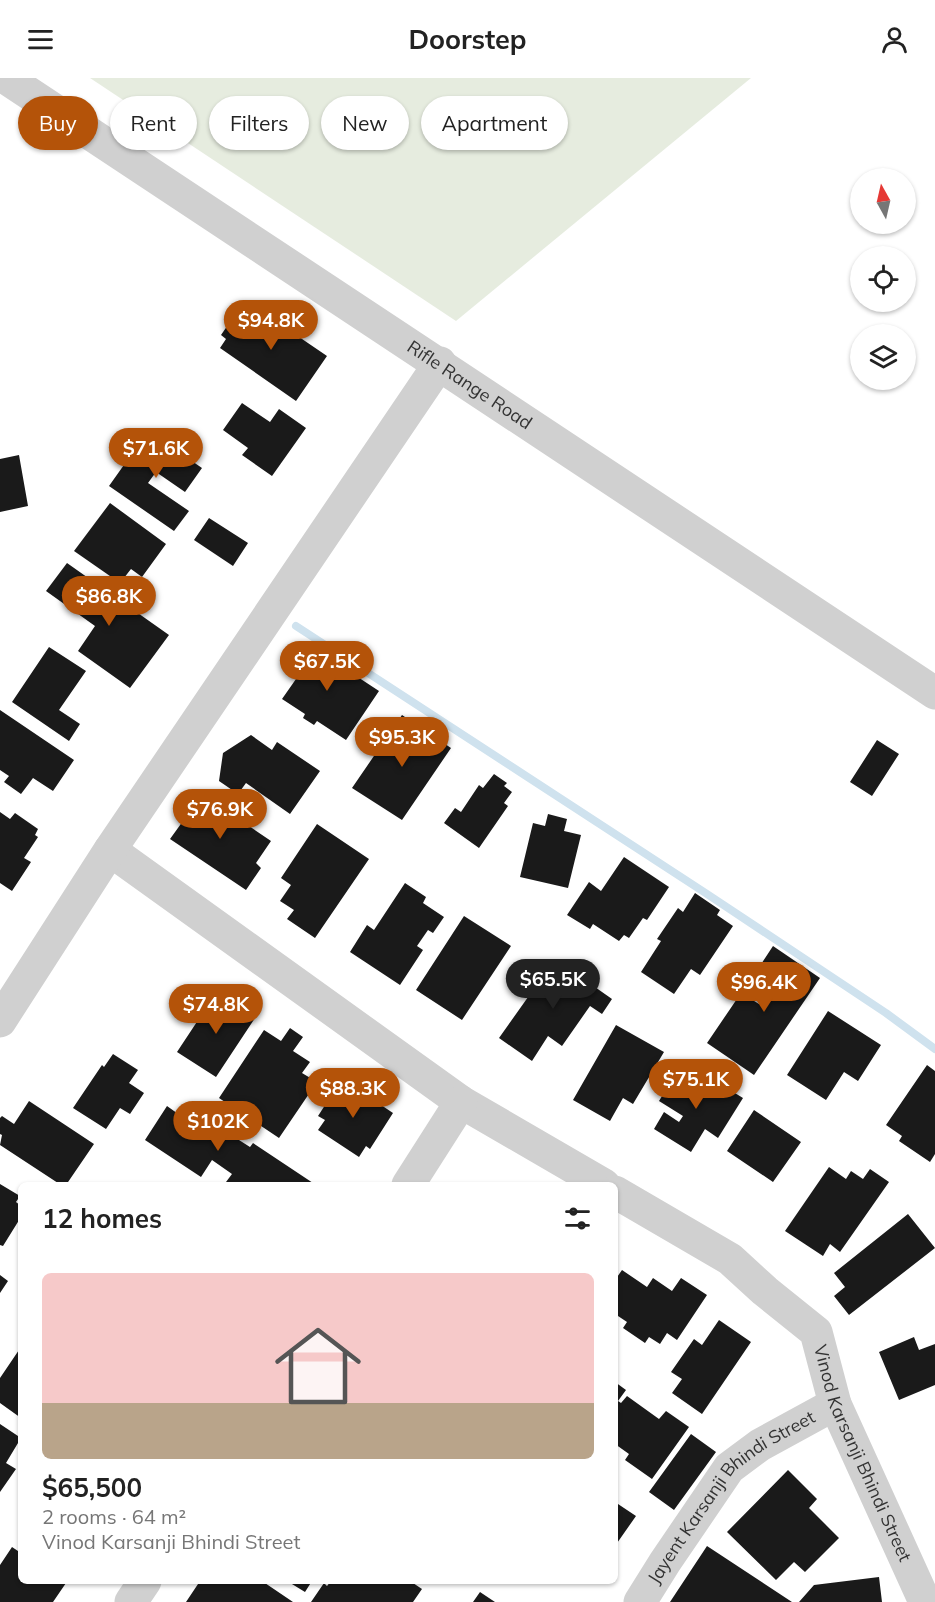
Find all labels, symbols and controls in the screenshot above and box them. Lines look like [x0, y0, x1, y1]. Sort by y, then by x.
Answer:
text: Doorstep [408, 22, 527, 56]
icon: menu [24, 23, 57, 56]
icon: person [878, 23, 911, 56]
chip: Buy [18, 96, 98, 150]
chip: Rent [110, 96, 197, 150]
chip: Filters [209, 96, 309, 150]
chip: New [321, 96, 409, 150]
chip: Apartment [421, 96, 568, 150]
north arrow [850, 168, 916, 234]
map controls [850, 168, 916, 390]
button: locate [850, 246, 916, 312]
pin: $94.8K [222, 300, 320, 351]
text: $94.8K [238, 307, 304, 332]
button: layers [850, 324, 916, 390]
street label: Rifle Range Road [403, 335, 537, 434]
pin: $71.6K [107, 428, 205, 479]
text: $71.6K [123, 435, 189, 460]
pin: $86.8K [60, 576, 158, 627]
text: $86.8K [76, 583, 142, 608]
pin: $67.5K [278, 641, 376, 692]
text: $67.5K [294, 648, 360, 673]
pin: $95.3K [353, 717, 451, 768]
text: $95.3K [369, 724, 435, 749]
pin: $76.9K [171, 789, 269, 840]
text: $76.9K [187, 796, 253, 821]
pin: $65.5K [504, 959, 602, 1010]
pin: $96.4K [715, 962, 813, 1013]
text: $65.5K [520, 966, 586, 991]
text: $96.4K [731, 969, 797, 994]
pin: $74.8K [167, 984, 265, 1035]
text: $74.8K [183, 991, 249, 1016]
pin: $75.1K [647, 1059, 745, 1110]
text: $75.1K [663, 1066, 729, 1091]
pin: $88.3K [304, 1068, 402, 1119]
text: $88.3K [320, 1075, 386, 1100]
pin: $102K [176, 1101, 260, 1152]
text: $102K [187, 1108, 249, 1133]
text: 12 homes [42, 1202, 162, 1235]
icon: filters [561, 1202, 594, 1235]
icon: home [264, 1312, 372, 1420]
street label: Vinod Karsanji Bhindi Street [809, 1342, 917, 1565]
street label: Jayent Karsanji Bhindi Street [642, 1405, 819, 1588]
text: $65,500 [42, 1471, 142, 1504]
text: 2 rooms · 64 m² [42, 1504, 186, 1529]
text: Vinod Karsanji Bhindi Street [42, 1529, 300, 1554]

